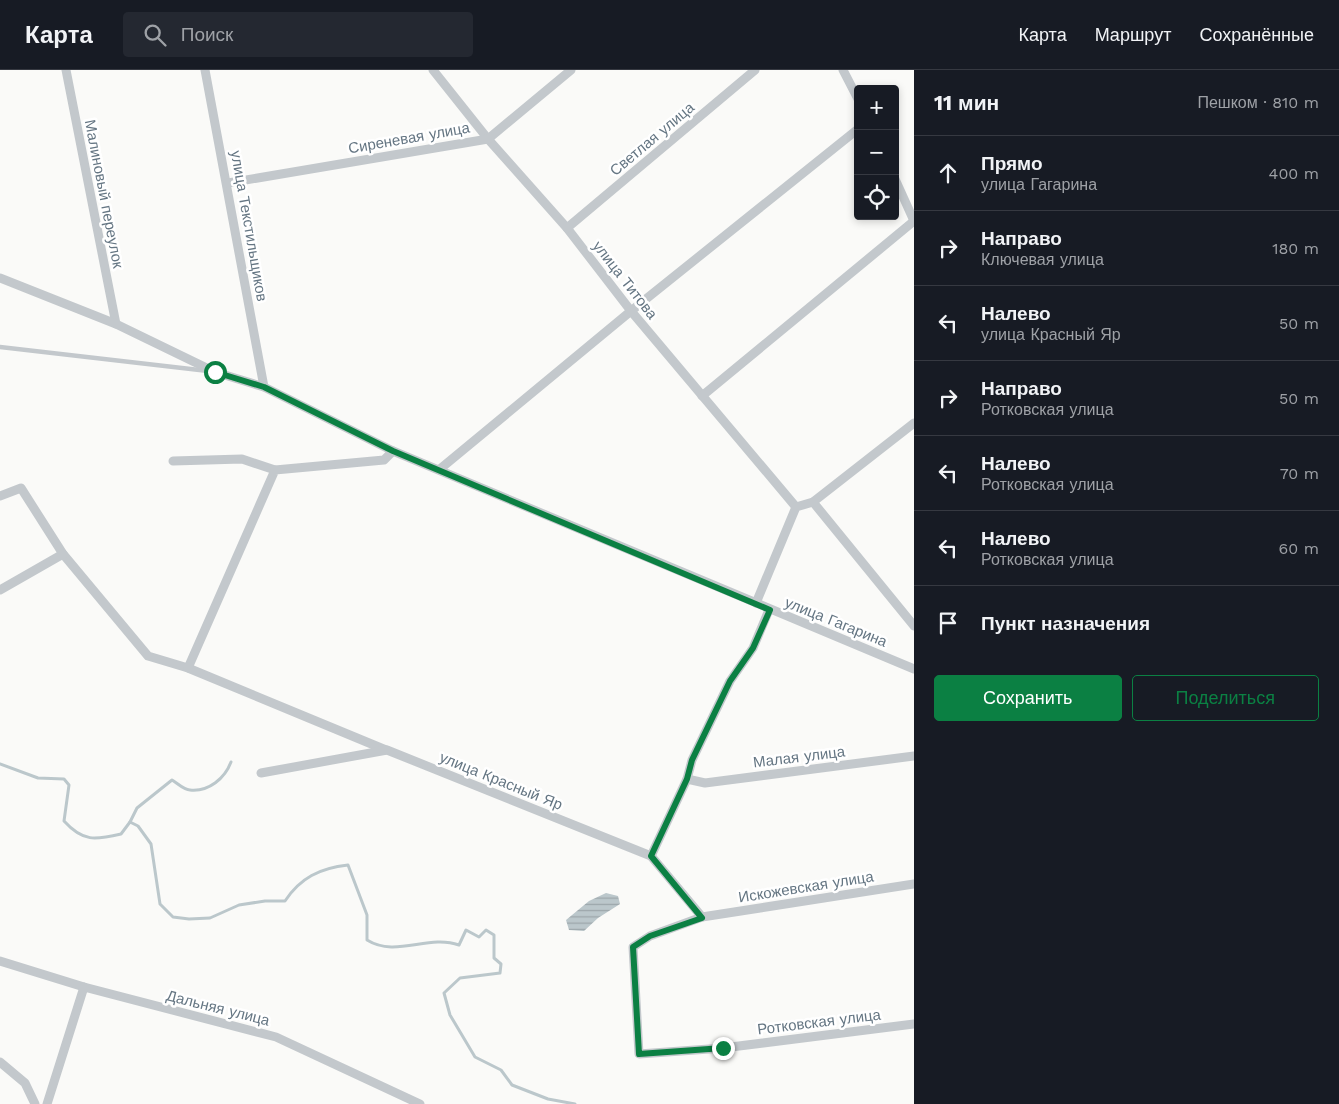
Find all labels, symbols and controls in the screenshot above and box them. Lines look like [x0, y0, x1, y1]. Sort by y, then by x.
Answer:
search box [123, 12, 473, 57]
text: Карта [25, 21, 93, 49]
icon: search [141, 21, 169, 49]
text: Поиск [181, 23, 233, 46]
text: Карта [1019, 24, 1067, 45]
text: Маршрут [1095, 24, 1171, 45]
text: Сохранённые [1199, 24, 1314, 45]
map controls [854, 85, 899, 220]
button: + [854, 85, 899, 130]
text: 11 мин [934, 90, 999, 115]
text: Пешком · 810 m [1197, 93, 1319, 112]
street label: Светлая улица [606, 98, 698, 180]
street label: Малиновый переулок [81, 118, 127, 270]
street label: Сиреневая улица [347, 118, 472, 158]
button: − [854, 130, 899, 175]
street label: улица Текстильщиков [227, 149, 271, 303]
text: Прямо [981, 152, 1043, 175]
icon: ahead [934, 159, 962, 187]
text: 400 m [1269, 164, 1319, 183]
button: locate [854, 175, 899, 220]
text: улица Гагарина [981, 175, 1097, 194]
text: Направо [981, 227, 1062, 250]
icon: right [934, 234, 962, 262]
street label: улица Титова [589, 237, 662, 323]
text: 180 m [1272, 239, 1319, 258]
text: Ключевая улица [981, 250, 1104, 269]
text: Налево [981, 302, 1051, 325]
icon: left [934, 309, 962, 337]
text: 50 m [1279, 314, 1319, 333]
text: улица Красный Яр [981, 325, 1121, 344]
route start [204, 361, 227, 384]
text: Направо [981, 377, 1062, 400]
icon: right [934, 384, 962, 412]
text: 50 m [1279, 389, 1319, 408]
text: Ротковская улица [981, 400, 1114, 419]
text: Налево [981, 452, 1051, 475]
icon: left [934, 459, 962, 487]
text: 70 m [1280, 464, 1319, 483]
text: Ротковская улица [981, 475, 1114, 494]
text: Налево [981, 527, 1051, 550]
icon: left [934, 534, 962, 562]
text: 60 m [1279, 539, 1319, 558]
text: Ротковская улица [981, 550, 1114, 569]
street label: улица Гагарина [782, 593, 890, 651]
icon: arrive [934, 609, 962, 637]
text: Пункт назначения [981, 612, 1150, 635]
button: Сохранить [934, 675, 1122, 721]
button: Поделиться [1132, 675, 1319, 721]
street label: Малая улица [752, 742, 847, 772]
street label: улица Красный Яр [437, 748, 565, 814]
street label: Искожевская улица [737, 867, 875, 907]
street label: Дальняя улица [164, 986, 272, 1030]
street label: Ротковская улица [756, 1005, 882, 1039]
route end [712, 1037, 735, 1060]

